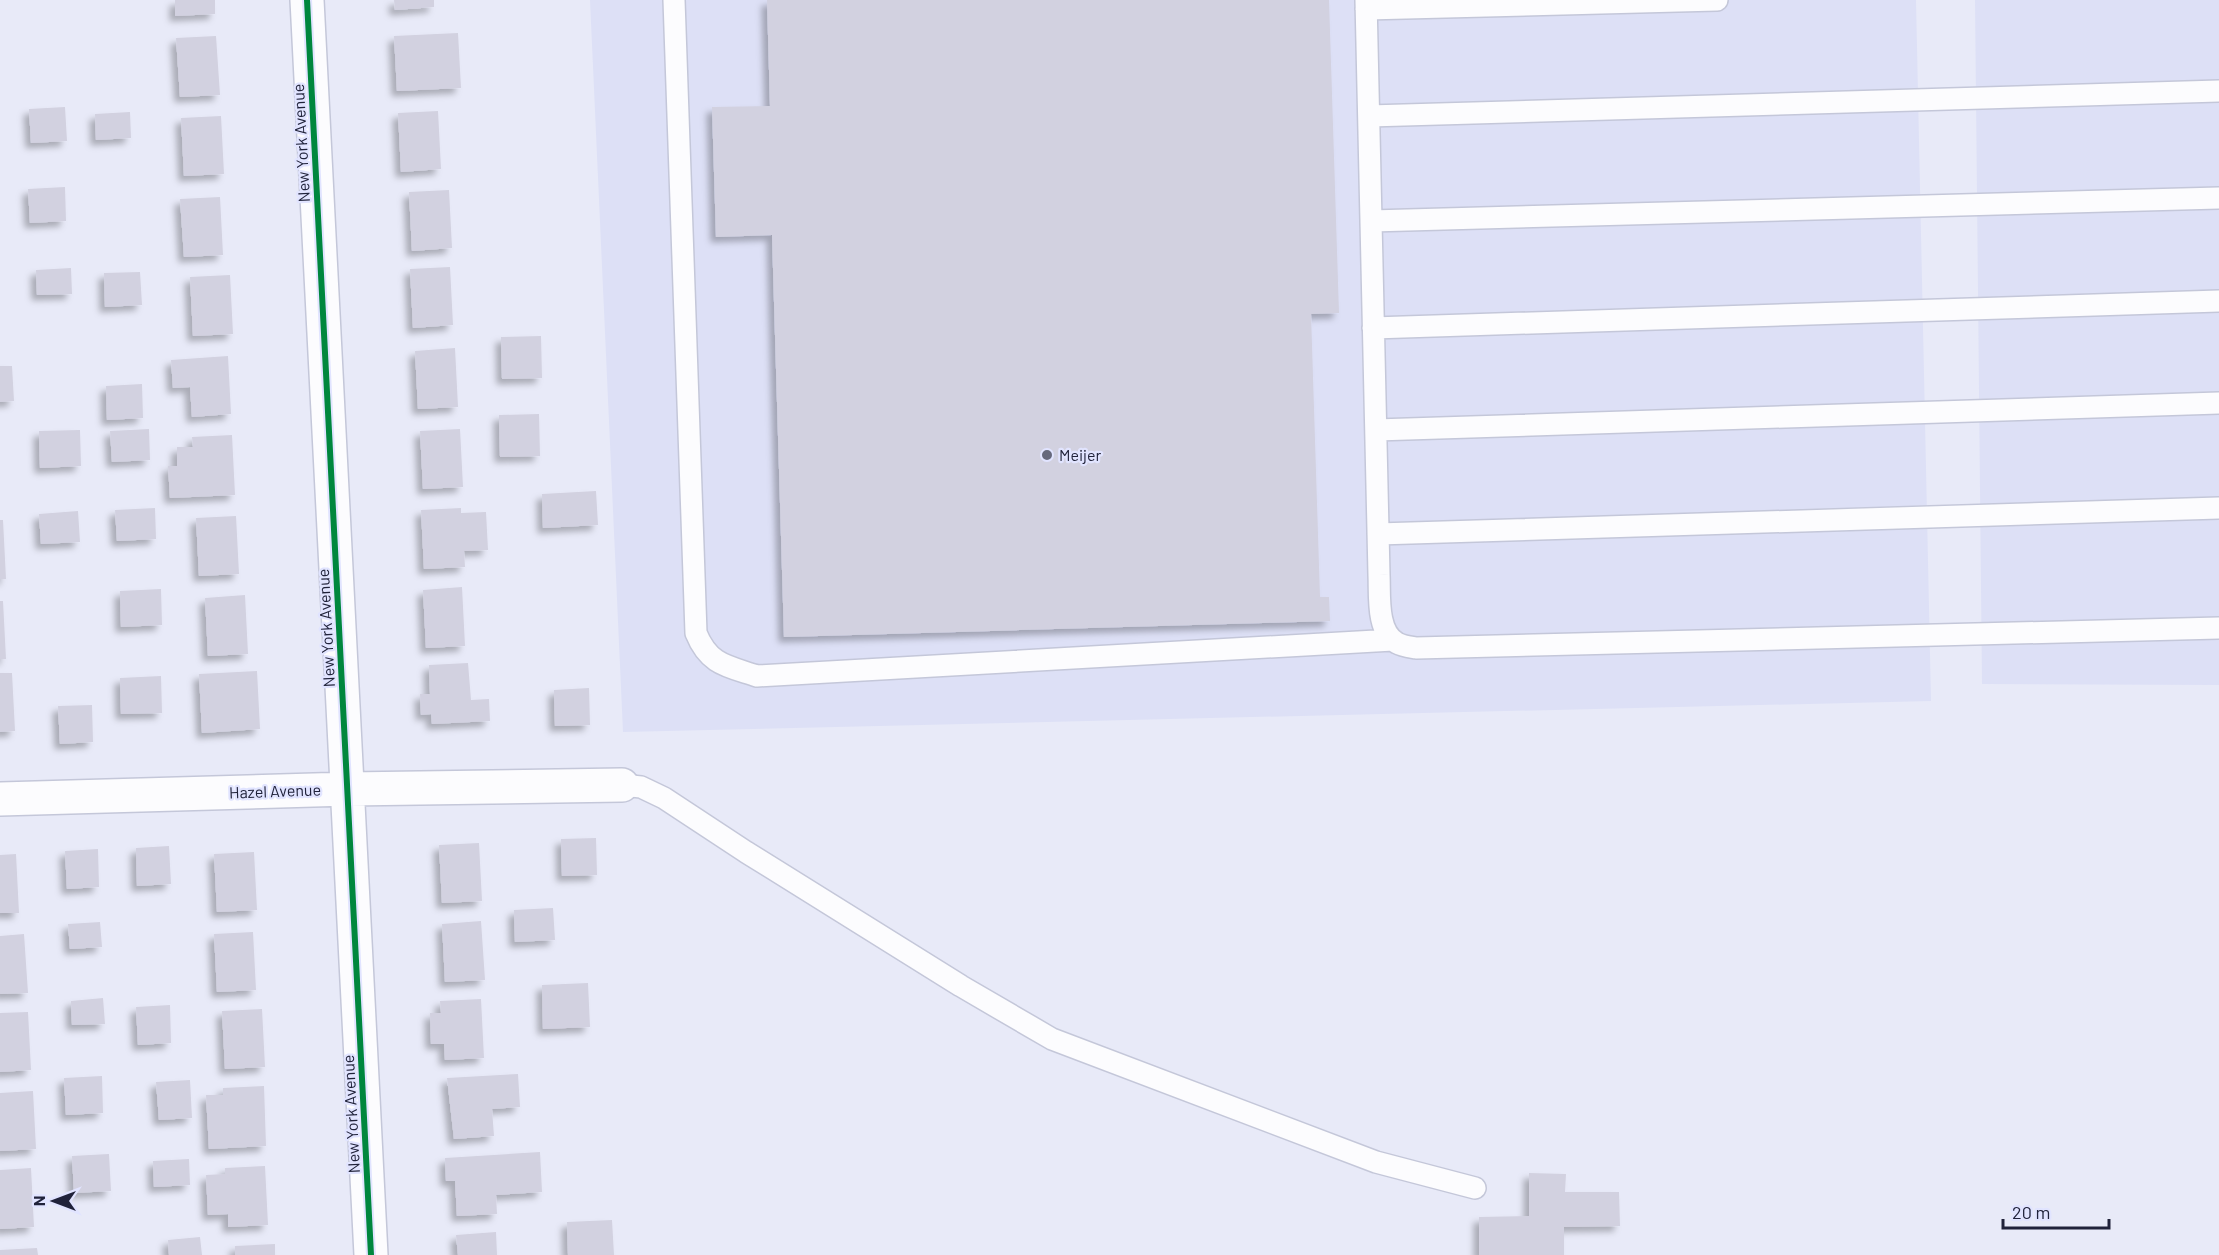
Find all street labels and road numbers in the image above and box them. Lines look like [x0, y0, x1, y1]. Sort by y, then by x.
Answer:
street label: New York Avenue [288, 83, 313, 203]
street label: New York Avenue [313, 568, 338, 688]
street label: Hazel Avenue [229, 779, 321, 802]
street label: New York Avenue [338, 1054, 363, 1174]

